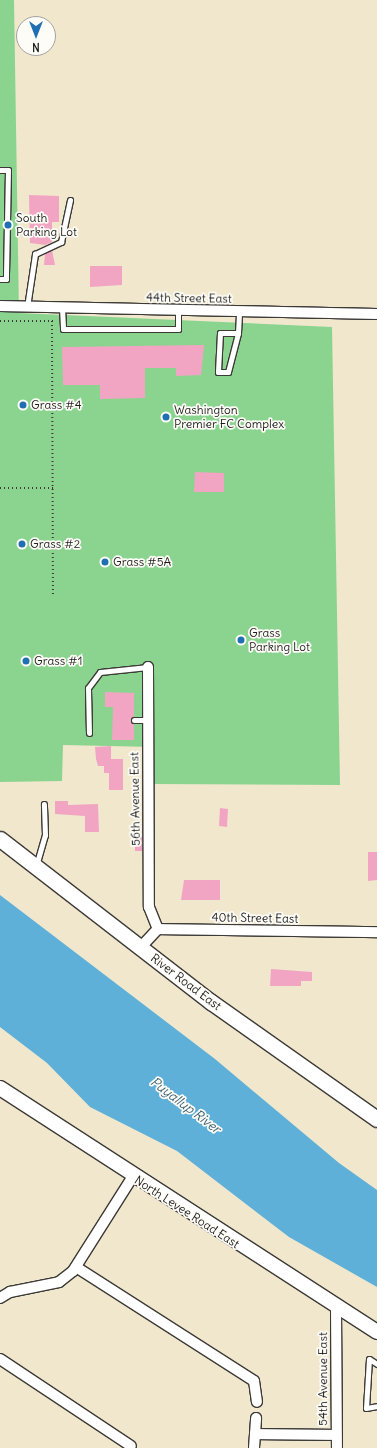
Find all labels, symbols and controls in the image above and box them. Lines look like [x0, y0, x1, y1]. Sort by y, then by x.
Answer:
north arrow [16, 16, 56, 56]
text: N [32, 40, 40, 54]
place label: South Parking Lot [16, 211, 77, 239]
marker: South Parking Lot [3, 220, 13, 230]
street label: 44th Street East [146, 290, 232, 306]
place label: Grass #4 [31, 398, 82, 412]
marker: Grass #4 [18, 400, 28, 410]
place label: Washington Premier FC Complex [174, 403, 284, 431]
marker: Washington Premier FC Complex [161, 412, 171, 422]
place label: Grass #2 [30, 537, 80, 551]
marker: Grass #2 [17, 539, 27, 549]
place label: Grass #5A [113, 555, 171, 569]
marker: Grass #5A [100, 557, 110, 567]
place label: Grass Parking Lot [249, 626, 310, 654]
marker: Grass Parking Lot [236, 635, 246, 645]
place label: Grass #1 [34, 654, 82, 668]
marker: Grass #1 [21, 656, 31, 666]
street label: 56th Avenue East [127, 752, 143, 846]
street label: 40th Street East [211, 910, 299, 926]
street label: River Road East [148, 951, 224, 1013]
water label: Puyallup River [147, 1075, 223, 1137]
street label: North Levee Road East [132, 1173, 242, 1251]
street label: 54th Avenue East [316, 1332, 330, 1426]

